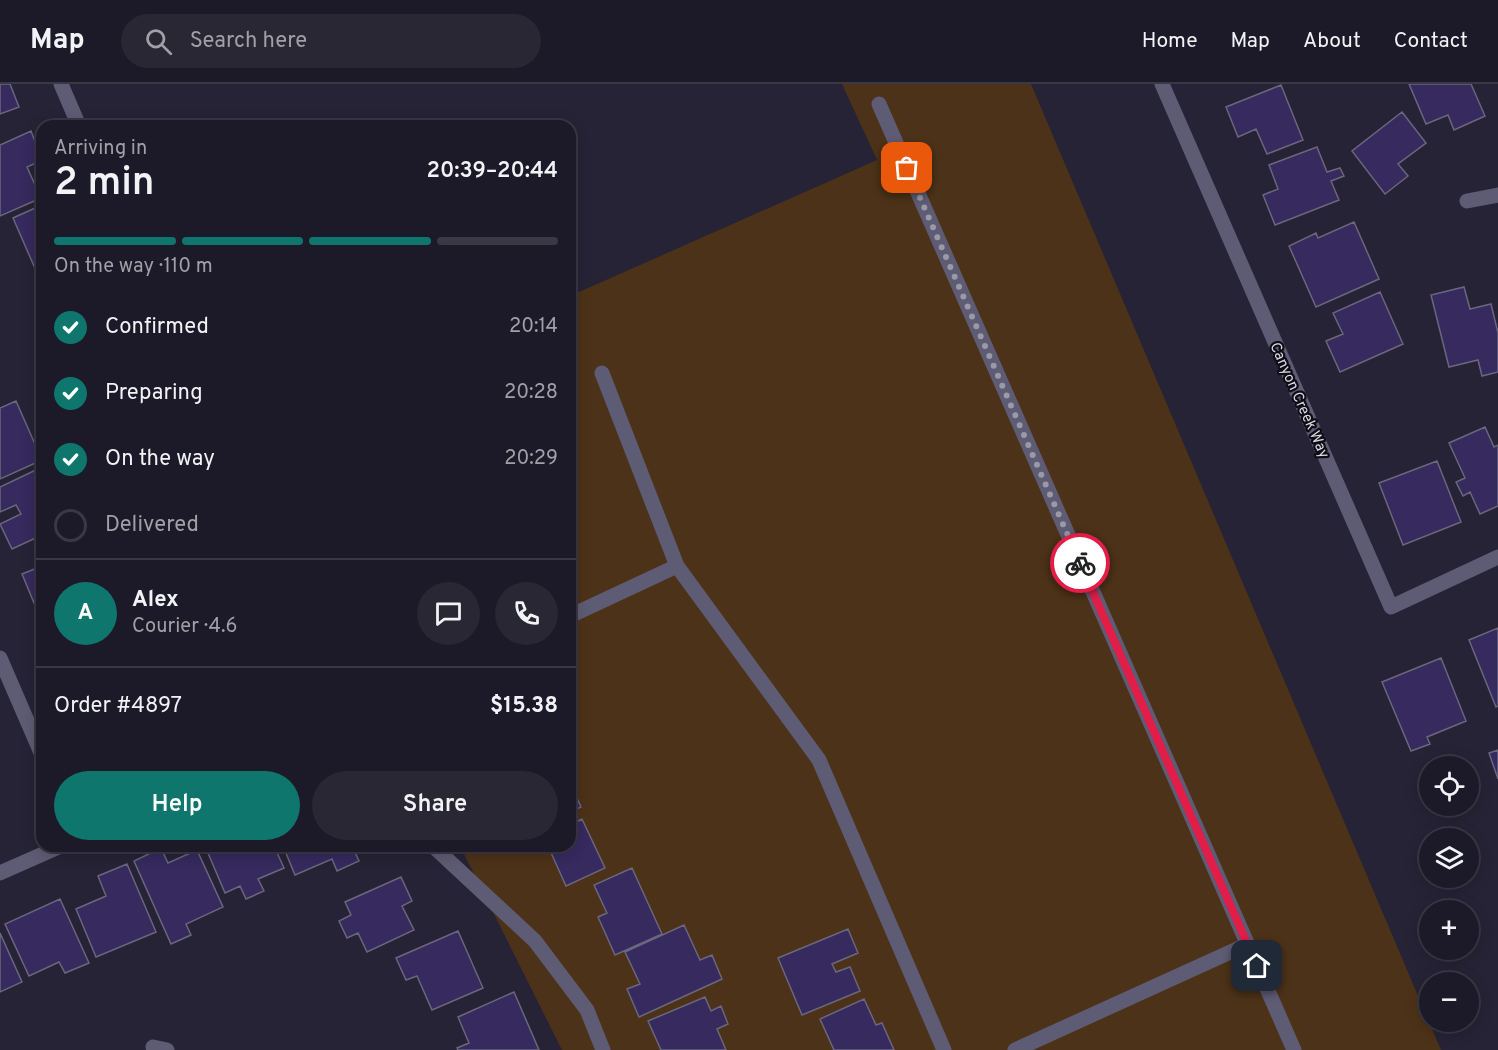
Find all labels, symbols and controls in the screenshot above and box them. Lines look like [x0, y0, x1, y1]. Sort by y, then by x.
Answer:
search box [121, 14, 541, 68]
text: Map [30, 23, 85, 59]
icon: search [142, 25, 175, 58]
text: Search here [190, 28, 307, 55]
text: Home [1142, 28, 1198, 55]
text: Map [1231, 28, 1270, 55]
text: About [1303, 28, 1361, 55]
text: Contact [1394, 28, 1468, 55]
text: Arriving in [54, 136, 147, 162]
pin [881, 142, 932, 193]
icon: bag [890, 151, 923, 184]
text: 20:39–20:44 [426, 158, 558, 185]
text: 2 min [54, 160, 155, 209]
text: On the way · 110 m [54, 254, 213, 280]
icon: check [54, 311, 87, 344]
text: Confirmed [105, 314, 209, 341]
text: 20:14 [509, 314, 558, 340]
street label: Canyon Creek Way [1265, 340, 1333, 462]
icon: check [54, 377, 87, 410]
text: Preparing [105, 380, 203, 407]
text: 20:28 [504, 380, 558, 406]
icon: check [54, 443, 87, 476]
text: On the way [105, 446, 215, 473]
text: 20:29 [504, 446, 558, 472]
text: Delivered [105, 512, 199, 539]
courier [1050, 533, 1110, 593]
icon: bike [1064, 547, 1097, 580]
button: chat [417, 582, 480, 645]
button: phone [495, 582, 558, 645]
text: Alex [132, 587, 179, 614]
text: A [78, 600, 93, 627]
text: Courier · 4.6 [132, 614, 237, 640]
text: Order #4897 [54, 693, 182, 720]
text: $15.38 [490, 693, 558, 720]
map controls [1419, 756, 1479, 1032]
button: locate [1419, 756, 1479, 816]
button: Help [54, 771, 300, 840]
button: Share [312, 771, 558, 840]
button: layers [1419, 828, 1479, 888]
button: + [1419, 900, 1479, 960]
pin [1231, 940, 1282, 991]
icon: home [1240, 949, 1273, 982]
button: − [1419, 972, 1479, 1032]

